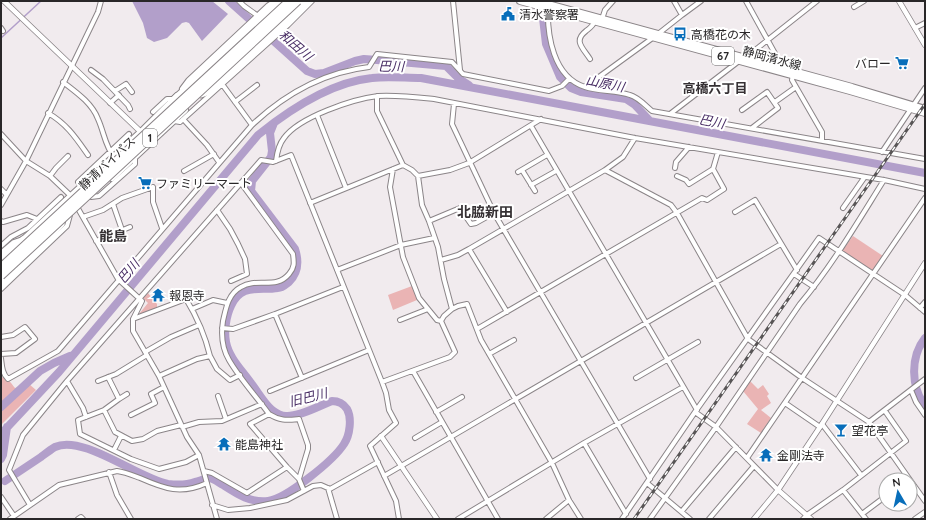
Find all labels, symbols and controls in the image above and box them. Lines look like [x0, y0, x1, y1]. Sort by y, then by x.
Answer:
public building icon: 清水警察署 [500, 6, 516, 22]
place label: 清水警察署 [519, 7, 579, 22]
water label: 和田川 [276, 26, 317, 65]
bus stop icon: 高橋花の木 [672, 26, 688, 42]
place label: 高橋花の木 [691, 27, 751, 42]
street label: 静岡清水線 [741, 43, 803, 73]
road number: 67 [712, 47, 734, 65]
supermarket icon: バロー [894, 55, 910, 71]
place label: バロー [855, 56, 891, 71]
water label: 巴川 [378, 58, 406, 74]
water label: 山原川 [584, 71, 628, 95]
district label: 高橋六丁目 [682, 80, 748, 96]
water label: 巴川 [698, 111, 728, 132]
road number: 1 [143, 129, 157, 147]
street label: 静清バイパス [76, 133, 138, 193]
supermarket icon: ファミリーマート [137, 175, 153, 191]
place label: ファミリーマート [156, 176, 252, 191]
district label: 北脇新田 [457, 203, 513, 221]
district label: 能島 [99, 227, 127, 245]
water label: 巴川 [114, 254, 144, 286]
temple icon: 報恩寺 [150, 287, 166, 303]
place label: 報恩寺 [169, 288, 205, 303]
water label: 旧巴川 [287, 384, 331, 409]
bar icon: 望花亭 [833, 422, 849, 438]
place label: 望花亭 [852, 423, 888, 438]
temple icon: 能島神社 [216, 436, 232, 452]
place label: 能島神社 [235, 437, 283, 452]
temple icon: 金剛法寺 [758, 447, 774, 463]
place label: 金剛法寺 [777, 448, 825, 463]
north arrow [878, 472, 918, 512]
text: N [891, 475, 902, 490]

